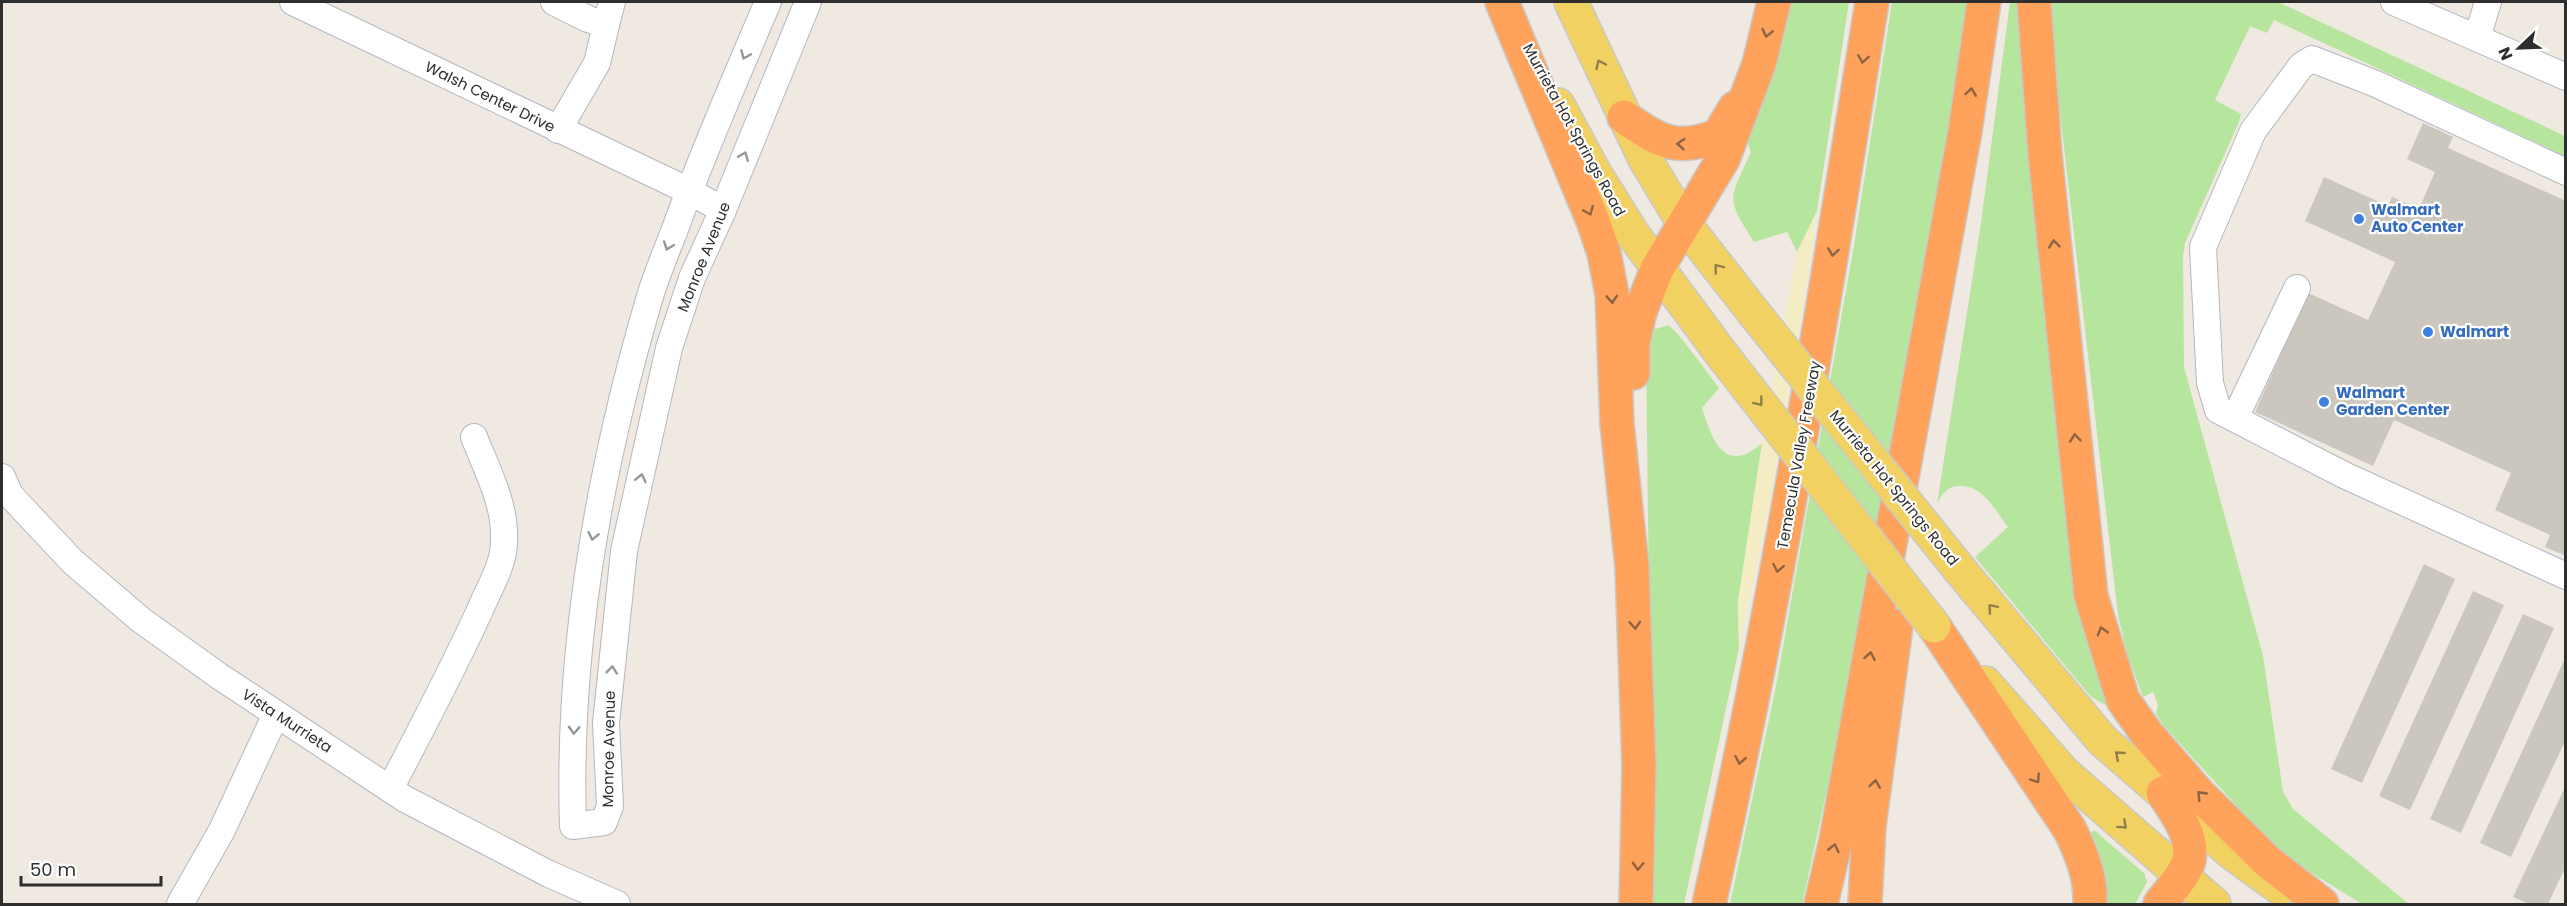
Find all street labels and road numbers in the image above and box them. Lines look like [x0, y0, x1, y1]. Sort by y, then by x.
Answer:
street label: Murrieta Hot Springs Road [1518, 40, 1631, 220]
street label: Walsh Center Drive [422, 56, 559, 137]
street label: Monroe Avenue [672, 199, 735, 315]
street label: Temecula Valley Freeway [1772, 359, 1826, 551]
street label: Murrieta Hot Springs Road [1825, 405, 1964, 570]
street label: Vista Murrieta [238, 684, 336, 758]
street label: Monroe Avenue [597, 690, 620, 808]

